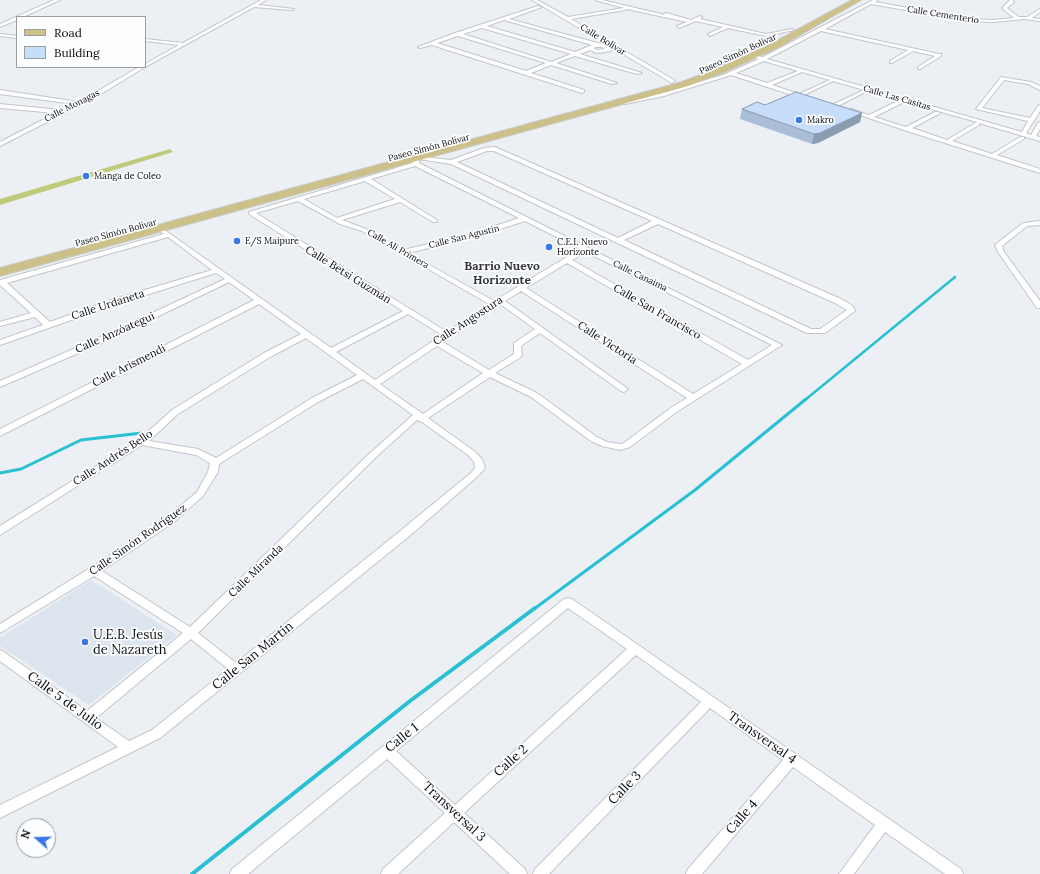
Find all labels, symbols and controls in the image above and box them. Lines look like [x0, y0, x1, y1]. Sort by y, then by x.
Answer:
street label: Calle Cementerio [906, 4, 980, 26]
legend [16, 16, 146, 68]
street label: Calle Bolívar [578, 22, 628, 58]
text: Road [54, 25, 82, 40]
street label: Paseo Simón Bolívar [698, 31, 778, 77]
text: Building [54, 45, 100, 60]
street label: Calle Las Casitas [862, 83, 932, 113]
street label: Calle Monagas [43, 87, 101, 125]
marker: Makro [794, 115, 804, 125]
place label: Makro [807, 115, 834, 125]
street label: Paseo Simón Bolívar [387, 132, 471, 164]
marker: Manga de Coleo [81, 171, 91, 181]
place label: Manga de Coleo [94, 171, 161, 181]
street label: Paseo Simón Bolívar [74, 217, 158, 249]
street label: Calle San Agustín [428, 223, 500, 251]
street label: Calle Ali Primera [365, 227, 431, 271]
marker: E/S Maipure [232, 236, 242, 246]
place label: E/S Maipure [245, 236, 299, 246]
place label: C.E.I. Nuevo Horizonte [557, 237, 608, 258]
marker: C.E.I. Nuevo Horizonte [544, 242, 554, 252]
street label: Calle Betsi Guzmán [303, 243, 393, 307]
street label: Calle Canaima [611, 258, 669, 294]
district label: Barrio Nuevo Horizonte [464, 260, 540, 288]
street label: Calle San Francisco [611, 282, 703, 342]
street label: Calle Urdaneta [70, 287, 146, 323]
street label: Calle Angostura [431, 294, 505, 348]
street label: Calle Anzóategui [73, 310, 157, 356]
street label: Calle Victoria [575, 319, 639, 367]
street label: Calle Arismendi [90, 342, 168, 390]
street label: Calle Andrés Bello [71, 427, 155, 489]
street label: Calle Simón Rodríguez [87, 502, 189, 578]
street label: Calle Miranda [226, 542, 286, 600]
street label: Calle San Martín [209, 619, 297, 693]
place label: U.E.B. Jesús de Nazareth [93, 627, 166, 658]
marker: U.E.B. Jesús de Nazareth [80, 637, 90, 647]
street label: Calle 5 de Julio [24, 668, 106, 734]
street label: Transversal 4 [725, 709, 799, 767]
street label: Calle 1 [382, 720, 422, 756]
street label: Calle 2 [491, 742, 531, 780]
street label: Calle 3 [605, 768, 645, 808]
street label: Transversal 3 [419, 779, 489, 845]
street label: Calle 4 [723, 797, 761, 837]
north arrow [16, 818, 56, 858]
text: N [18, 828, 34, 841]

